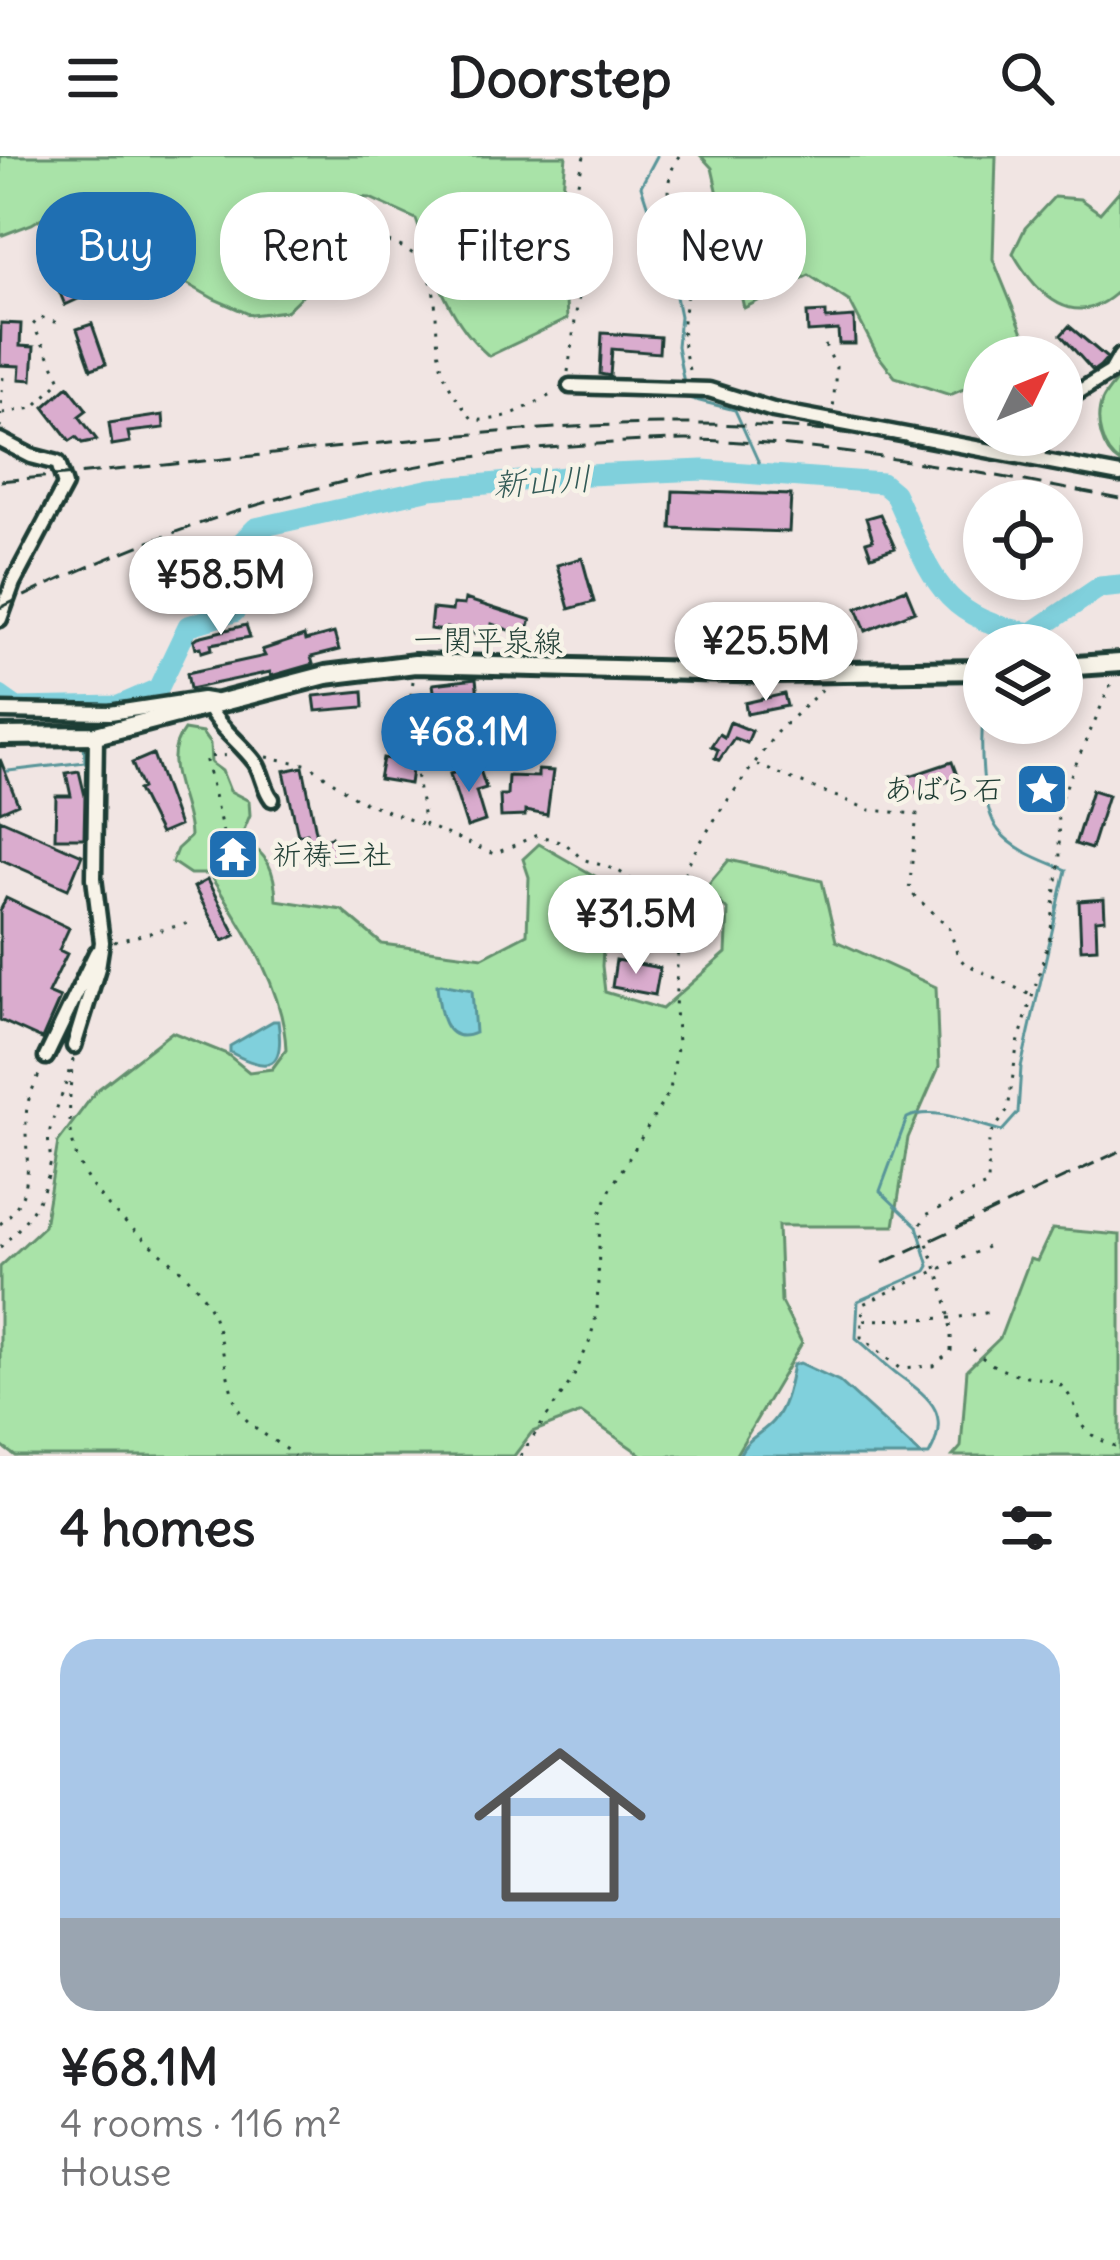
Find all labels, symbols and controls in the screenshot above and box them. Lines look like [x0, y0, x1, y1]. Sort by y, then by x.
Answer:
text: Doorstep [448, 44, 672, 112]
icon: menu [60, 45, 126, 111]
icon: search [994, 45, 1060, 111]
chip: Buy [36, 192, 196, 300]
chip: Rent [220, 192, 390, 300]
chip: Filters [414, 192, 613, 300]
chip: New [637, 192, 806, 300]
north arrow [963, 336, 1083, 456]
map controls [963, 336, 1083, 744]
water label: 新山川 [491, 457, 593, 505]
button: locate [963, 480, 1083, 600]
pin: ¥58.5M [123, 536, 319, 638]
text: ¥58.5M [156, 550, 286, 599]
pin: ¥25.5M [668, 602, 864, 704]
text: ¥25.5M [702, 616, 830, 665]
street label: 一関平泉線 [413, 620, 563, 660]
button: layers [963, 624, 1083, 744]
pin: ¥68.1M [371, 693, 567, 795]
text: ¥68.1M [408, 707, 530, 756]
place icon: あばら石 [1014, 761, 1070, 817]
place label: あばら石 [883, 770, 1003, 808]
temple icon: 祈祷三社 [205, 826, 261, 882]
place label: 祈祷三社 [272, 835, 392, 873]
pin: ¥31.5M [538, 875, 734, 977]
text: ¥31.5M [575, 889, 697, 938]
icon: filters [994, 1495, 1060, 1561]
text: 4 homes [60, 1496, 255, 1560]
icon: home [452, 1717, 668, 1933]
text: ¥68.1M [60, 2035, 219, 2099]
text: 4 rooms · 116 m² [60, 2099, 342, 2148]
text: House [60, 2148, 171, 2197]

